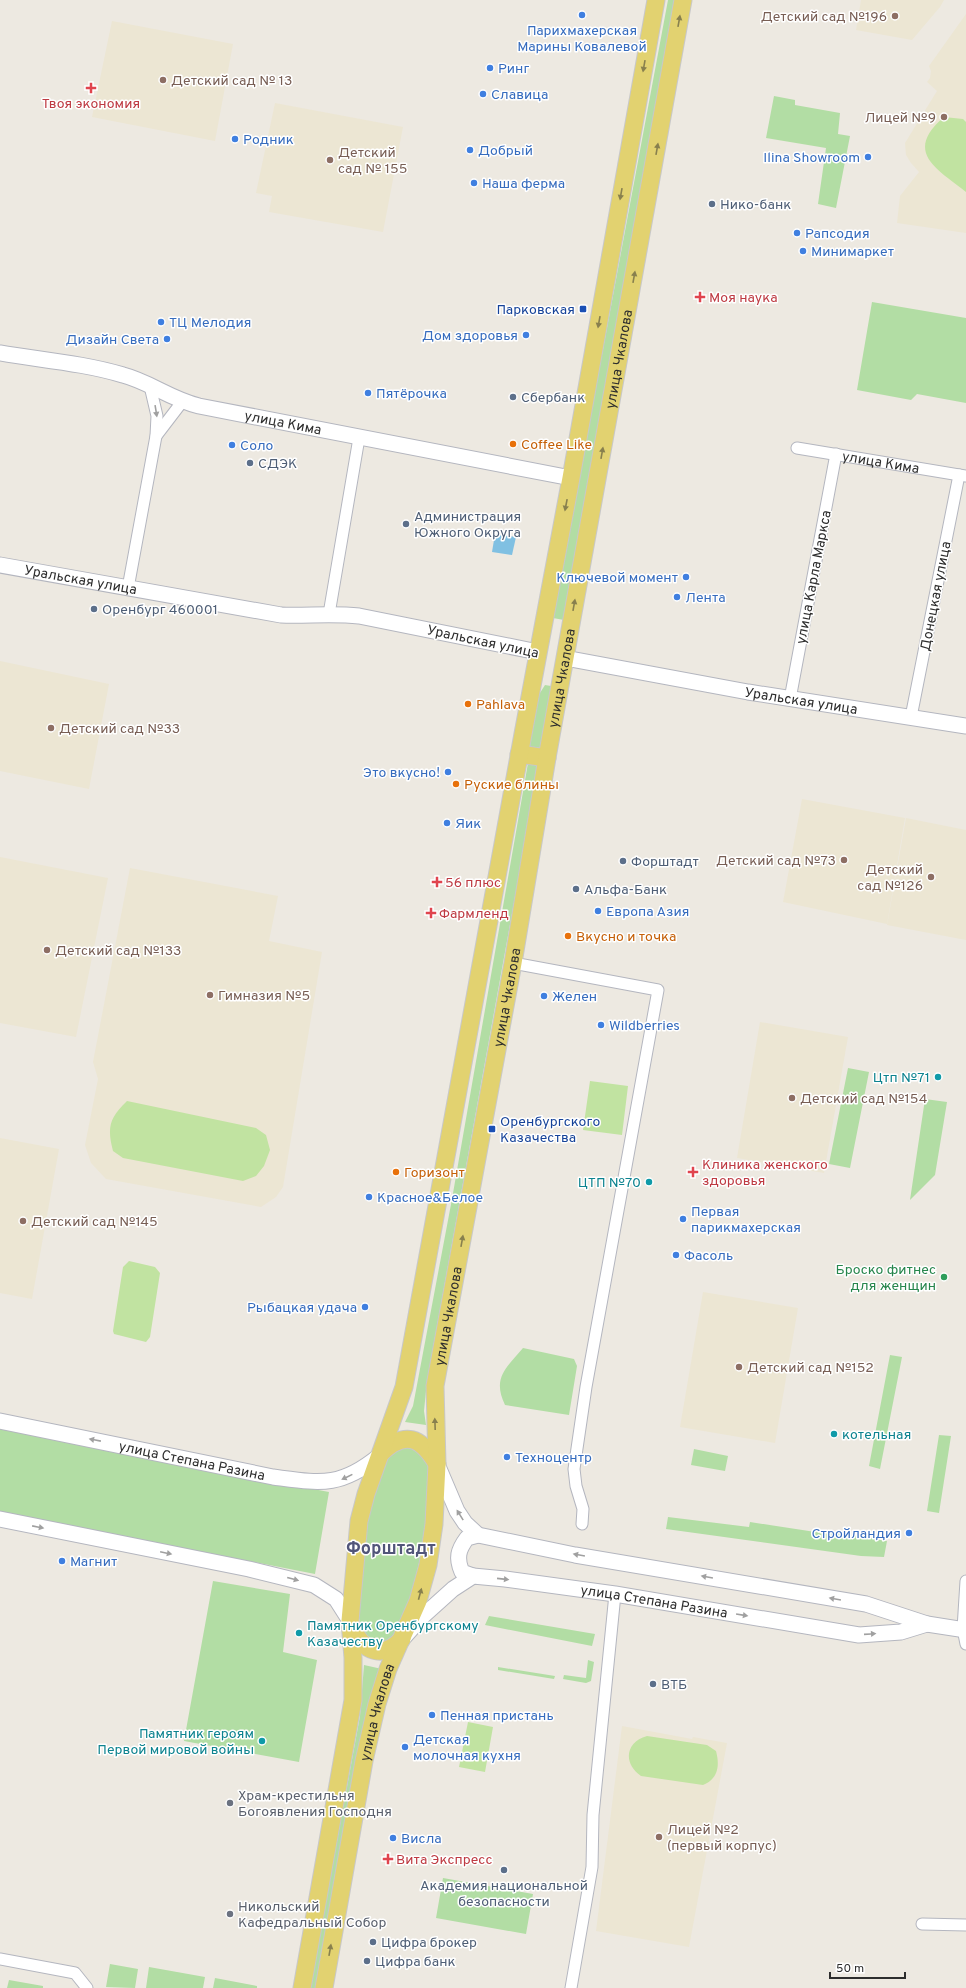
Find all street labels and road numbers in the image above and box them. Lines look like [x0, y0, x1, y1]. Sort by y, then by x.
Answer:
street label: улица Чкалова [603, 308, 637, 410]
street label: улица Кима [243, 408, 323, 440]
street label: улица Кима [841, 449, 921, 478]
street label: улица Карла Маркса [793, 509, 836, 646]
street label: Донецкая улица [917, 540, 955, 653]
street label: Уральская улица [23, 562, 138, 599]
street label: Уральская улица [425, 622, 540, 663]
street label: улица Чкалова [546, 627, 580, 729]
street label: Уральская улица [743, 685, 859, 719]
street label: улица Чкалова [491, 947, 525, 1049]
street label: улица Чкалова [432, 1265, 467, 1367]
street label: улица Степана Разина [117, 1439, 266, 1485]
street label: улица Степана Разина [579, 1582, 729, 1623]
street label: улица Чкалова [357, 1661, 399, 1763]

